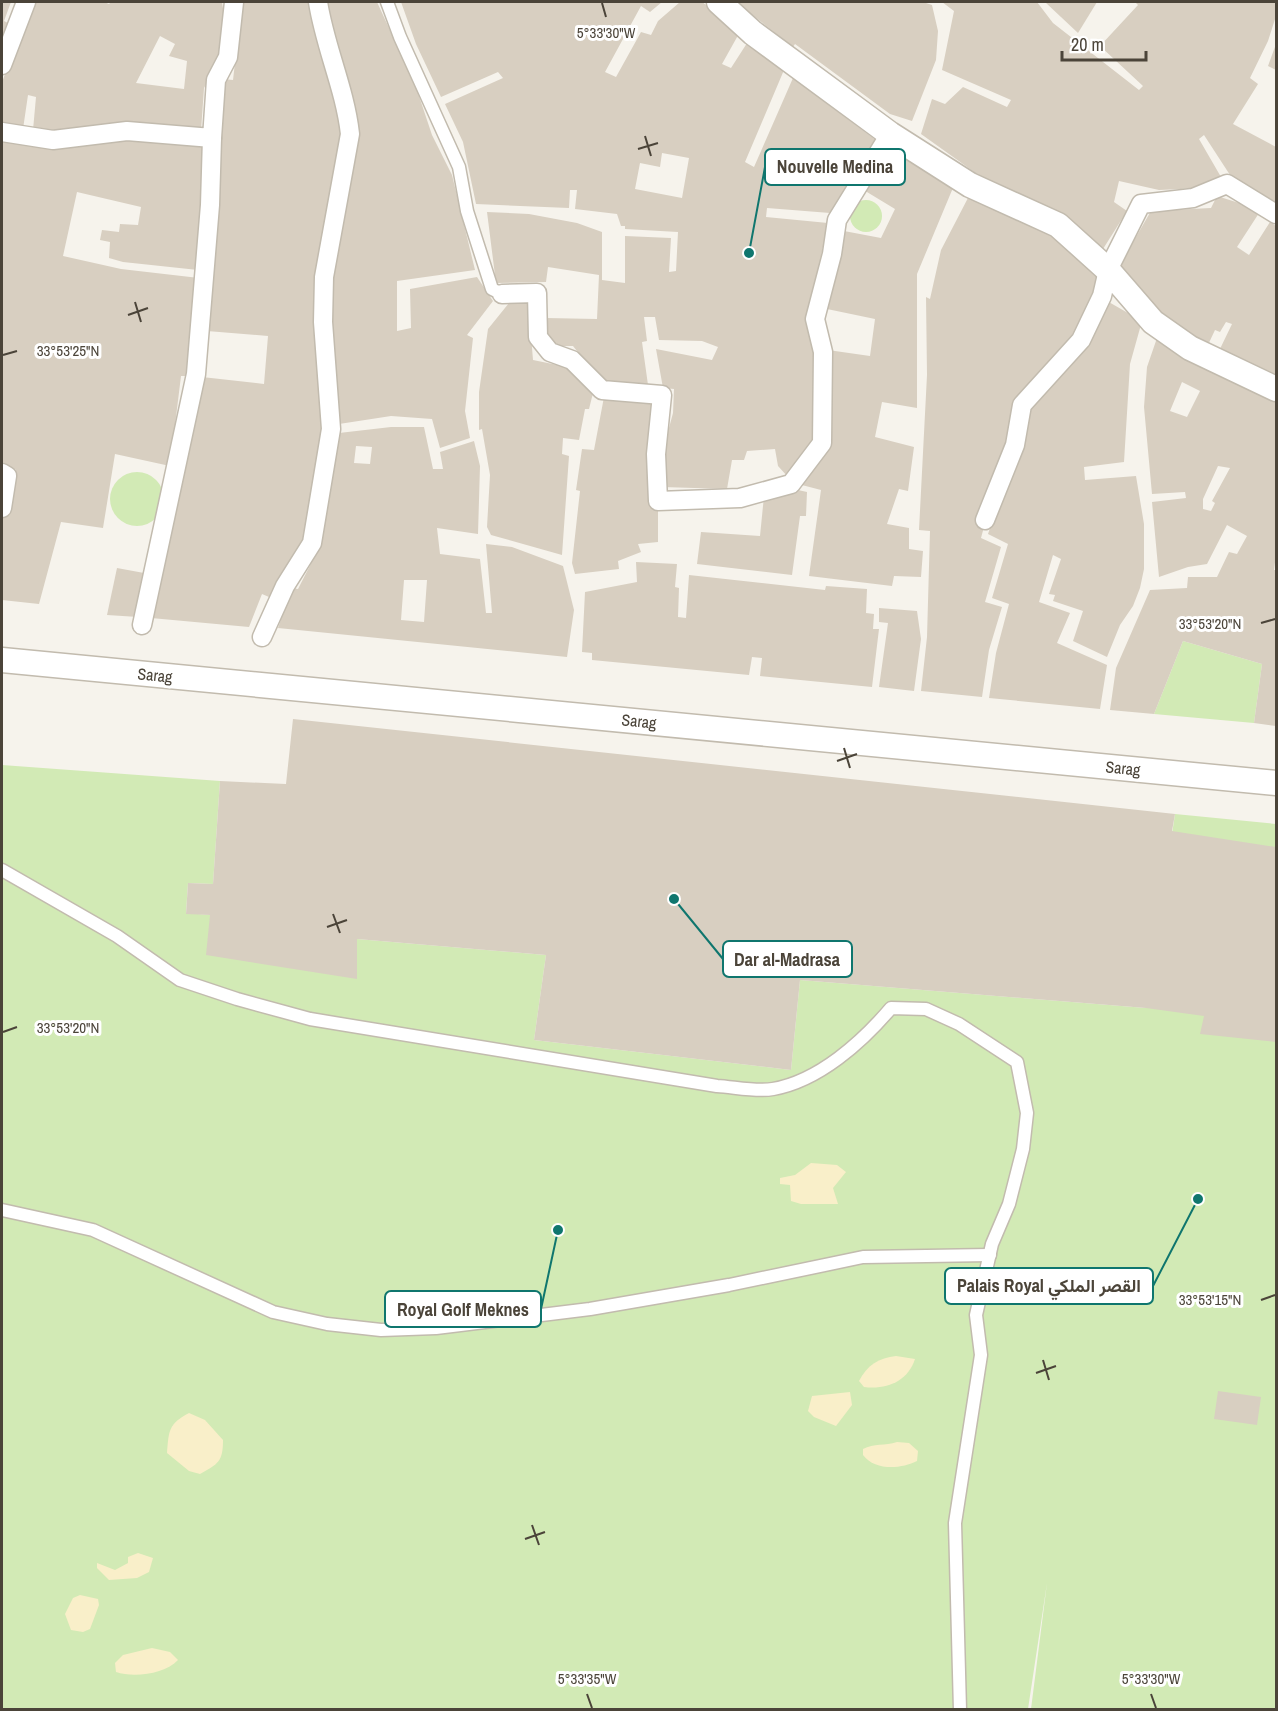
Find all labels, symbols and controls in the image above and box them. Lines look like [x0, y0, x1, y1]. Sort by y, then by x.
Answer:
text: 5°33'30"W [577, 22, 636, 43]
scale bar [1062, 24, 1146, 62]
text: 20 m [1071, 32, 1104, 57]
callout: Nouvelle Medina [765, 149, 905, 185]
text: Nouvelle Medina [777, 154, 894, 179]
text: 33°53'25"N [37, 340, 99, 361]
text: 33°53'20"N [1179, 613, 1241, 634]
street label: Sarag [136, 662, 174, 688]
street label: Sarag [620, 708, 658, 734]
street label: Sarag [1104, 755, 1142, 781]
callout: Dar al-Madrasa [723, 941, 852, 977]
text: Dar al-Madrasa [734, 947, 841, 972]
text: 33°53'20"N [37, 1017, 99, 1038]
callout: Palais Royal القصر الملكي [945, 1268, 1153, 1304]
text: Palais Royal القصر الملكي [957, 1273, 1141, 1301]
text: 33°53'15"N [1179, 1289, 1241, 1310]
callout: Royal Golf Meknes [385, 1291, 541, 1327]
text: Royal Golf Meknes [397, 1297, 529, 1322]
text: 5°33'35"W [558, 1668, 617, 1689]
text: 5°33'30"W [1122, 1668, 1181, 1689]

